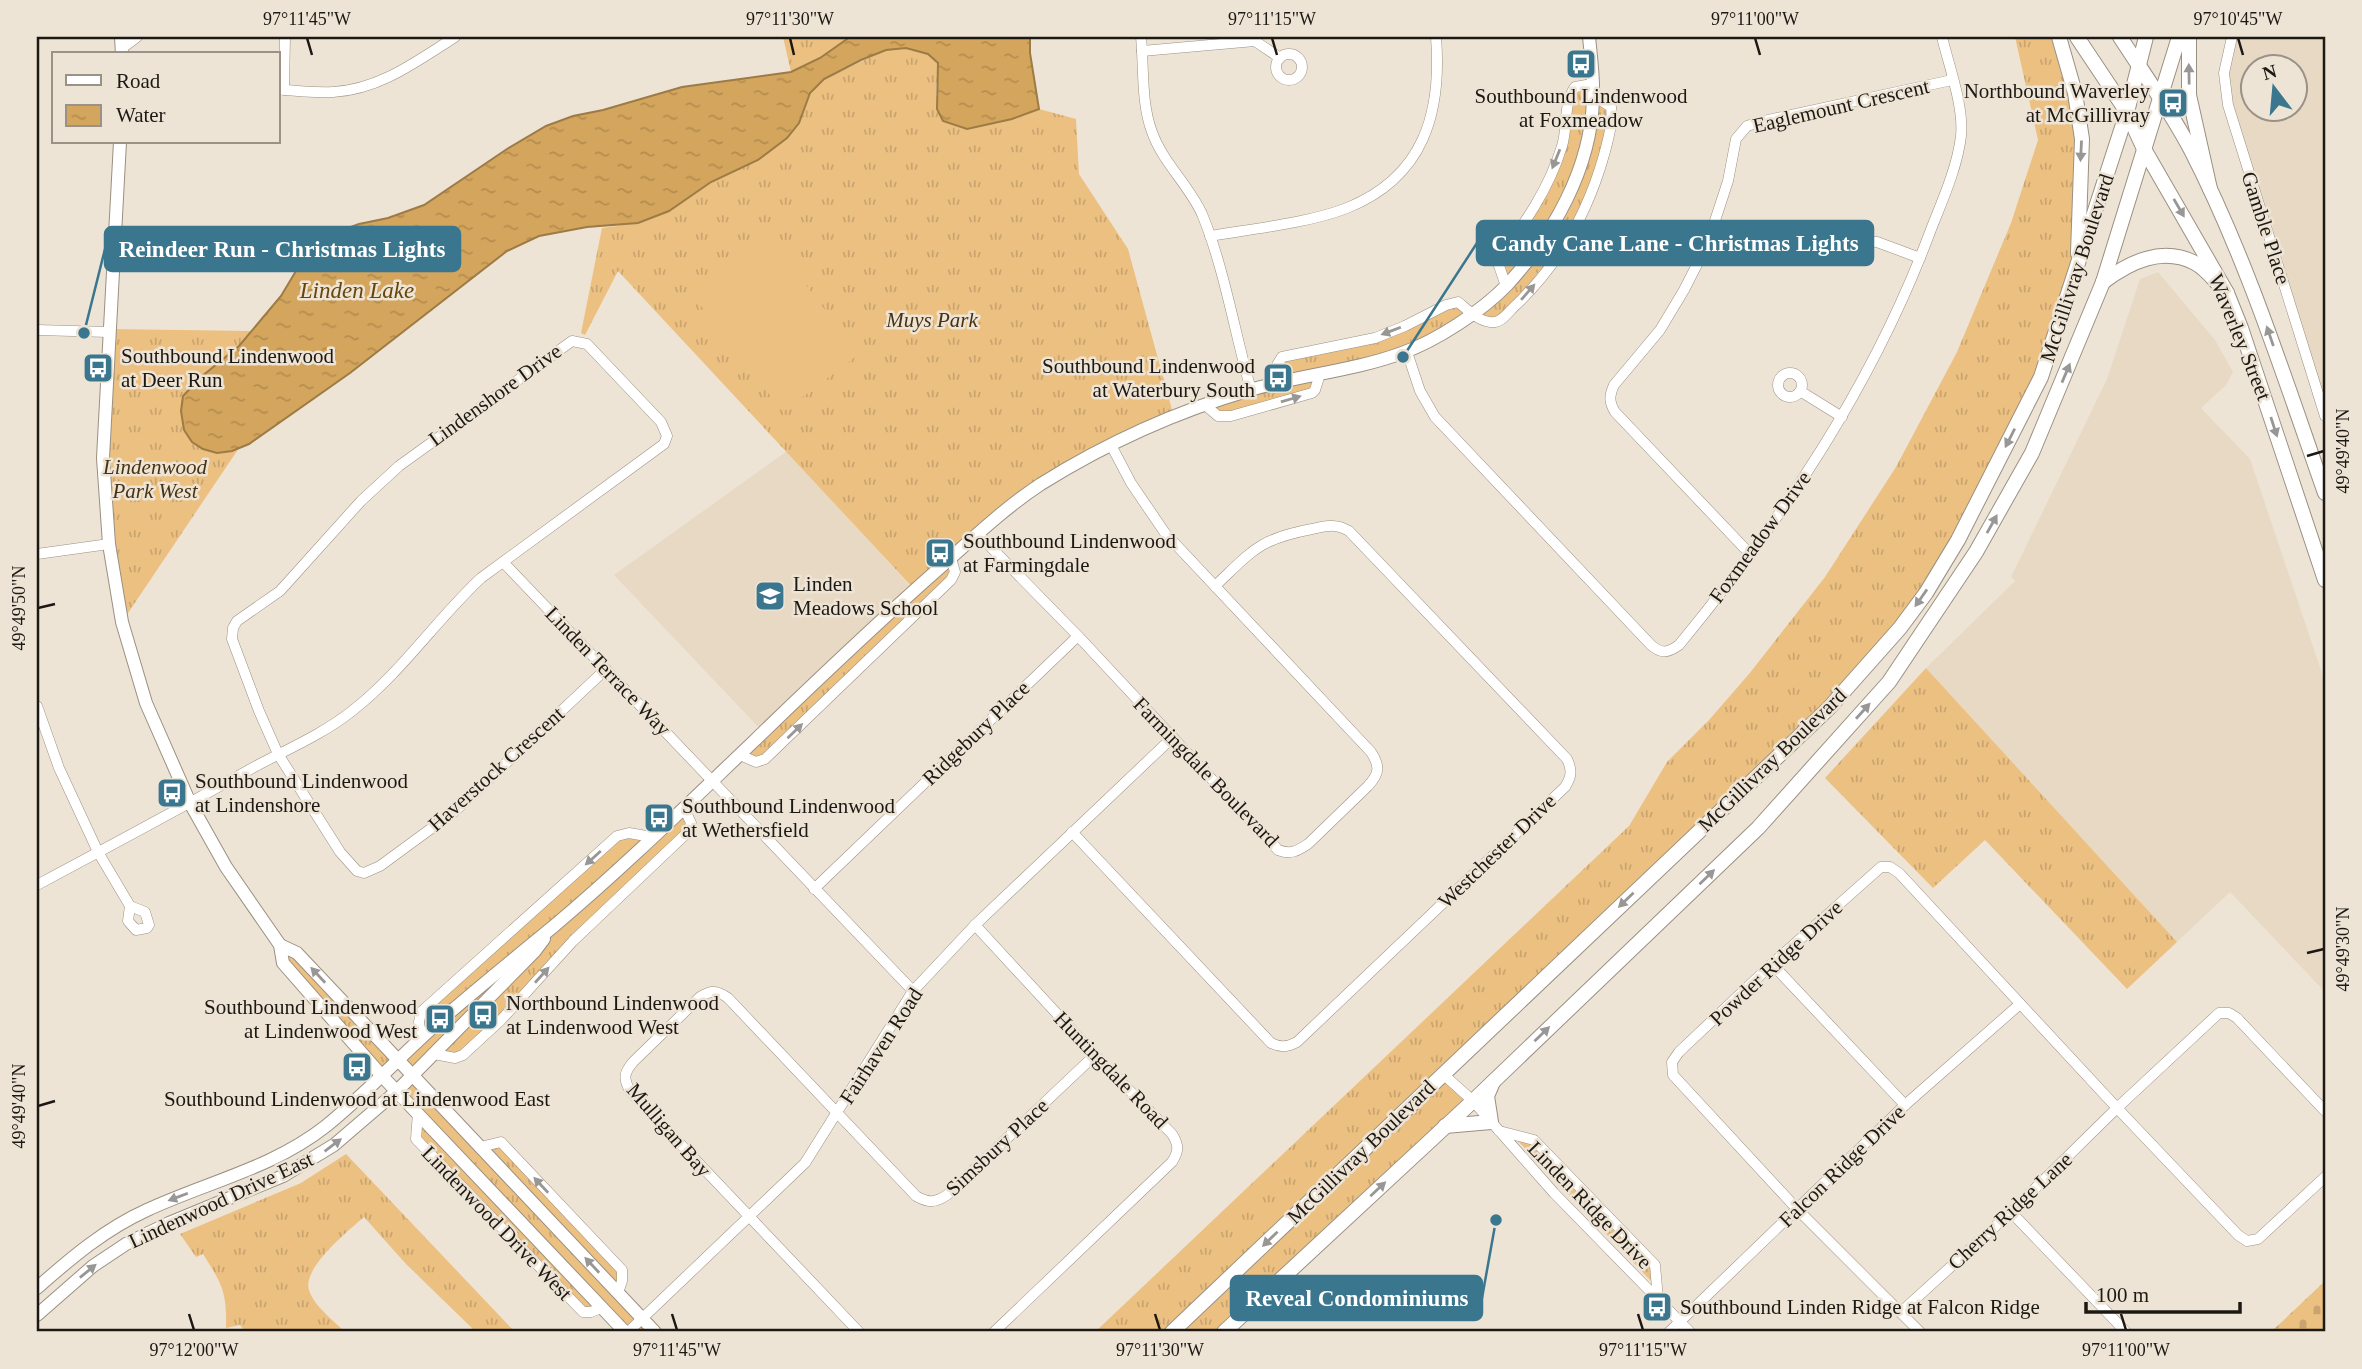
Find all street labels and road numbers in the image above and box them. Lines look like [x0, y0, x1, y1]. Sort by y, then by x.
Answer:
street label: Eaglemount Crescent [1751, 74, 1932, 138]
street label: Gamble Place [2236, 169, 2296, 287]
street label: McGillivray Boulevard [2035, 170, 2119, 365]
street label: Waverley Street [2204, 270, 2276, 404]
street label: Lindenshore Drive [424, 339, 566, 451]
street label: Foxmeadow Drive [1704, 466, 1816, 608]
street label: Linden Terrace Way [540, 602, 676, 741]
street label: Ridgebury Place [918, 676, 1034, 790]
street label: McGillivray Boulevard [1693, 683, 1851, 837]
street label: Farmingdale Boulevard [1128, 692, 1284, 852]
street label: Haverstock Crescent [423, 702, 569, 836]
street label: Westchester Drive [1433, 789, 1561, 913]
street label: Powder Ridge Drive [1705, 895, 1847, 1031]
street label: Fairhaven Road [835, 983, 928, 1109]
street label: Huntingdale Road [1049, 1006, 1173, 1134]
street label: McGillivray Boulevard [1282, 1075, 1440, 1229]
street label: Mulligan Bay [622, 1078, 716, 1182]
street label: Simsbury Place [941, 1093, 1053, 1201]
street label: Falcon Ridge Drive [1774, 1100, 1910, 1232]
street label: Linden Ridge Drive [1523, 1136, 1657, 1274]
street label: Lindenwood Drive West [417, 1141, 577, 1305]
street label: Lindenwood Drive East [125, 1147, 317, 1253]
street label: Cherry Ridge Lane [1943, 1147, 2077, 1275]

